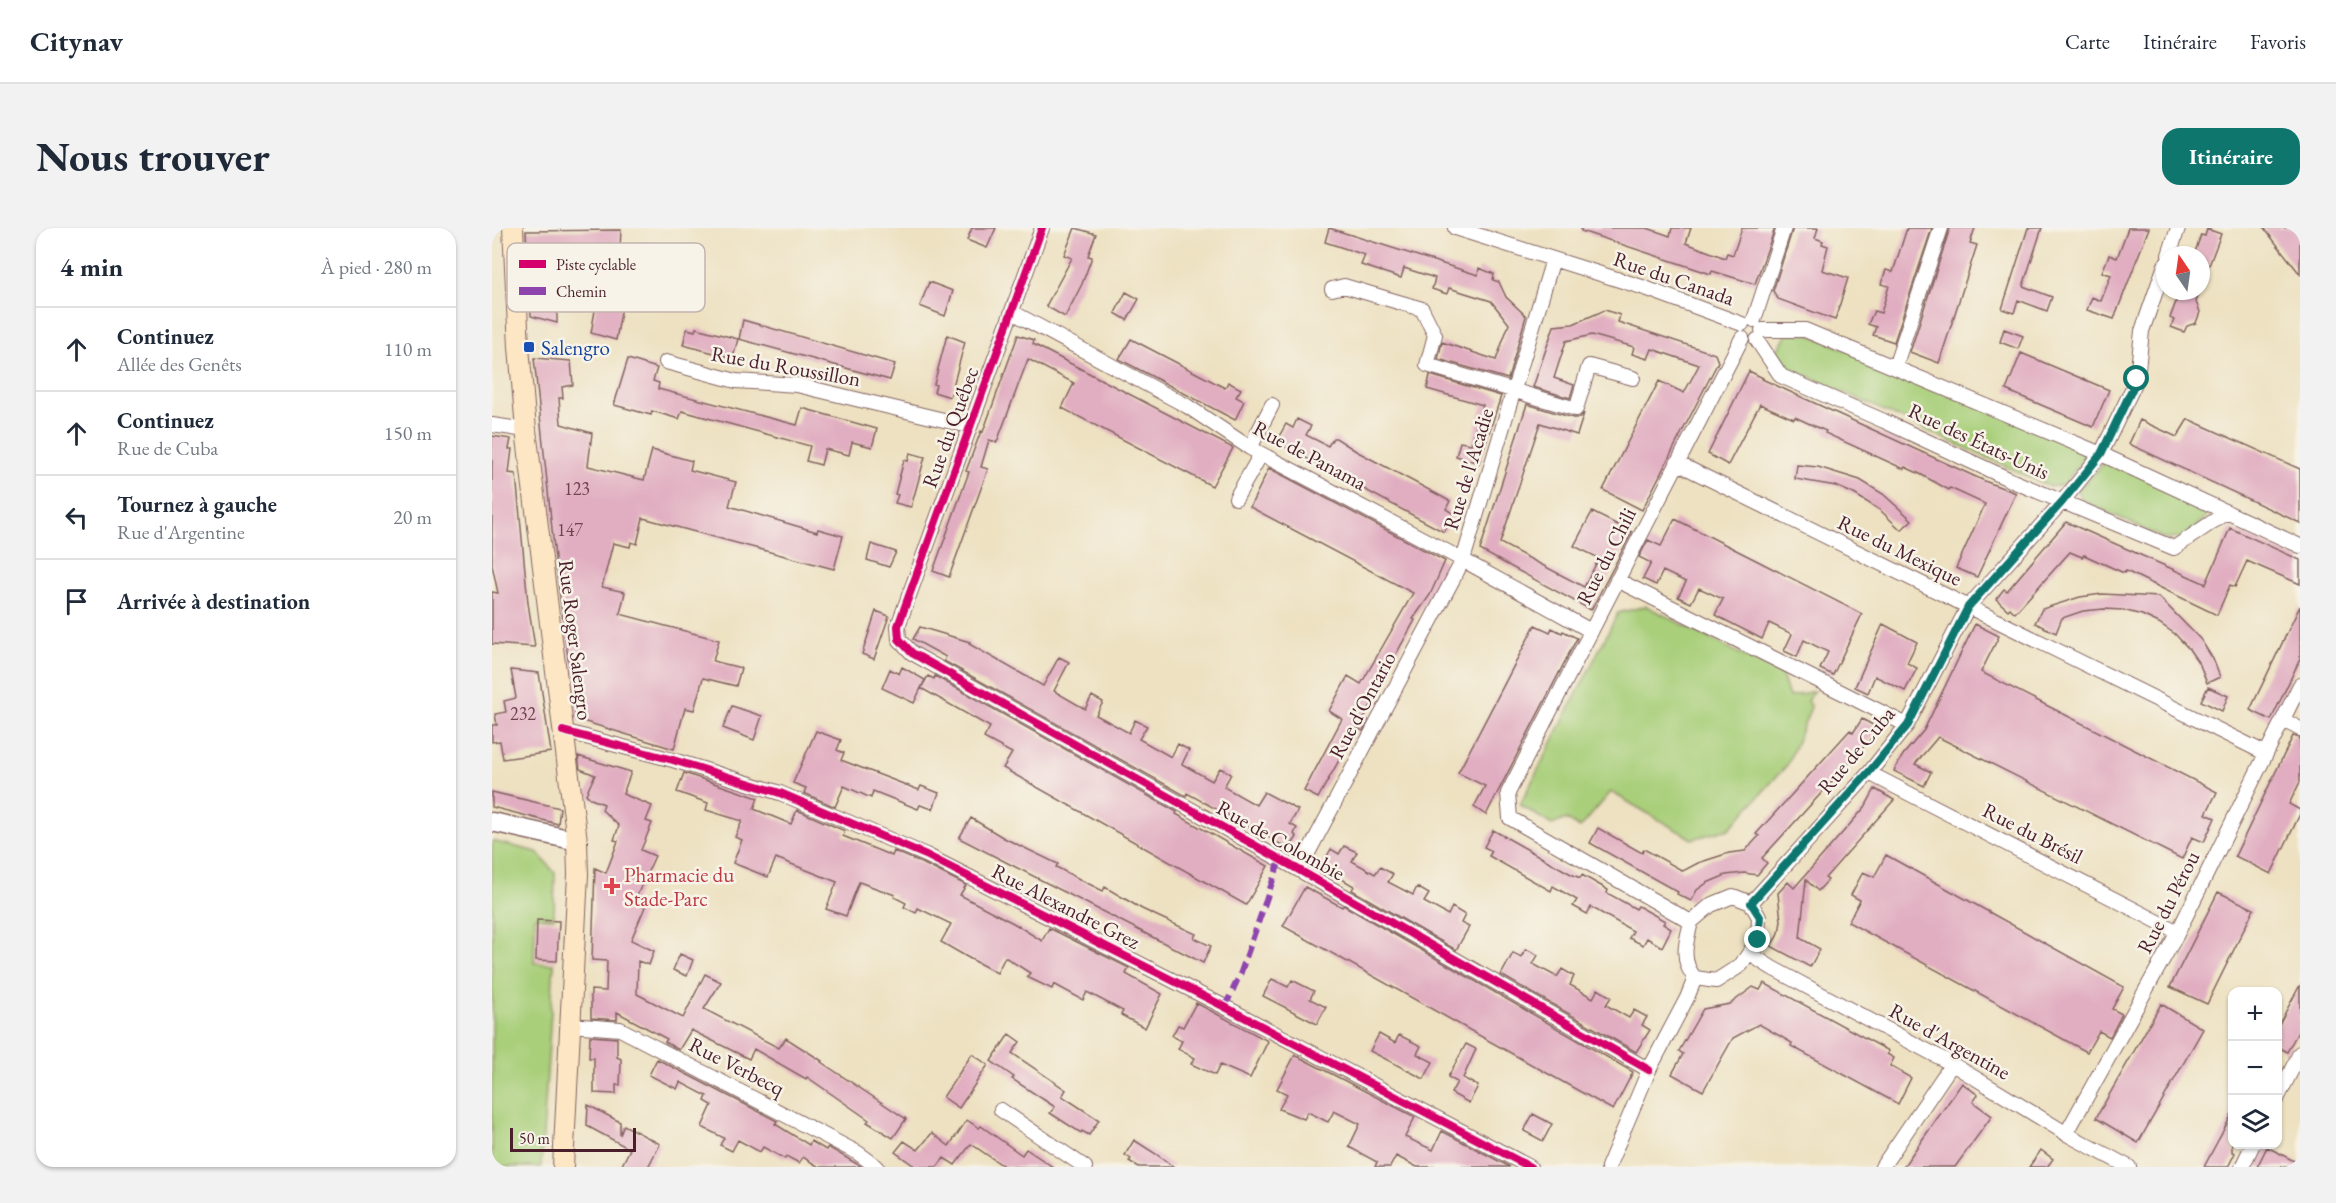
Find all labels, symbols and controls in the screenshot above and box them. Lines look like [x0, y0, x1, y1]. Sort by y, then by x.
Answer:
text: Citynav [30, 23, 123, 59]
text: Carte [2065, 28, 2110, 55]
text: Itinéraire [2143, 28, 2217, 55]
text: Favoris [2250, 28, 2306, 55]
button: Itinéraire [2162, 128, 2300, 185]
text: Nous trouver [36, 129, 270, 184]
legend [507, 243, 705, 312]
street label: Rue du Canada [1610, 245, 1739, 311]
north arrow [2156, 246, 2210, 300]
text: 4 min [60, 250, 123, 284]
text: À pied · 280 m [321, 254, 432, 280]
text: Piste cyclable [556, 254, 636, 275]
text: Chemin [556, 281, 607, 302]
text: Continuez [117, 322, 214, 351]
icon: ahead [60, 333, 93, 366]
place label: Salengro [541, 334, 610, 361]
text: 110 m [384, 336, 432, 362]
marker: Salengro [522, 340, 536, 354]
street label: Rue du Roussillon [709, 340, 863, 392]
text: Allée des Genêts [117, 351, 242, 377]
street label: Rue du Québec [916, 363, 985, 492]
route start [2123, 365, 2149, 391]
street label: Rue des États-Unis [1904, 397, 2054, 486]
street label: Rue de l'Acadie [1437, 405, 1499, 533]
text: Continuez [117, 406, 214, 435]
street label: Rue de Panama [1249, 414, 1372, 496]
icon: ahead [60, 417, 93, 450]
text: 150 m [384, 420, 432, 446]
text: Rue de Cuba [117, 435, 218, 461]
house number: 123 [564, 477, 590, 500]
text: Tournez à gauche [117, 490, 277, 519]
icon: left [60, 501, 93, 534]
street label: Rue du Chili [1570, 503, 1642, 609]
text: 20 m [393, 504, 432, 530]
street label: Rue du Mexique [1833, 508, 1967, 592]
house number: 147 [557, 518, 583, 541]
text: Rue d'Argentine [117, 519, 245, 545]
street label: Rue Roger Salengro [553, 558, 599, 722]
icon: arrive [60, 585, 93, 618]
text: Arrivée à destination [117, 587, 310, 616]
street label: Rue d'Ontario [1322, 647, 1402, 763]
street label: Rue de Cuba [1812, 700, 1901, 799]
house number: 232 [510, 702, 536, 725]
street label: Rue de Colombie [1212, 794, 1350, 886]
street label: Rue du Brésil [1978, 796, 2088, 870]
street label: Rue du Pérou [2131, 846, 2205, 958]
street label: Rue Alexandre Grez [987, 857, 1145, 955]
place label: Pharmacie du Stade-Parc [624, 861, 734, 912]
marker: Pharmacie du Stade-Parc [605, 879, 619, 893]
route end [1744, 926, 1770, 952]
map controls [2228, 987, 2282, 1149]
button: + [2228, 987, 2282, 1041]
street label: Rue d'Argentine [1885, 997, 2015, 1085]
street label: Rue Verbecq [685, 1030, 789, 1102]
button: − [2228, 1041, 2282, 1095]
button: layers [2228, 1095, 2282, 1149]
scale bar [510, 1125, 636, 1152]
text: 50 m [519, 1128, 550, 1149]

